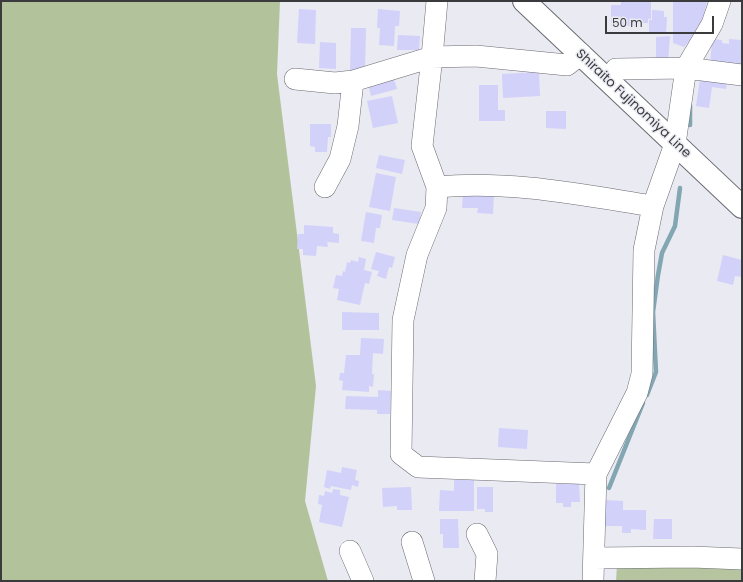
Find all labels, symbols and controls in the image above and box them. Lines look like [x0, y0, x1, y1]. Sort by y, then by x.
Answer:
scale bar [607, 8, 716, 34]
text: 50 m [612, 14, 643, 31]
street label: Shiraito Fujinomiya Line [572, 47, 694, 161]

